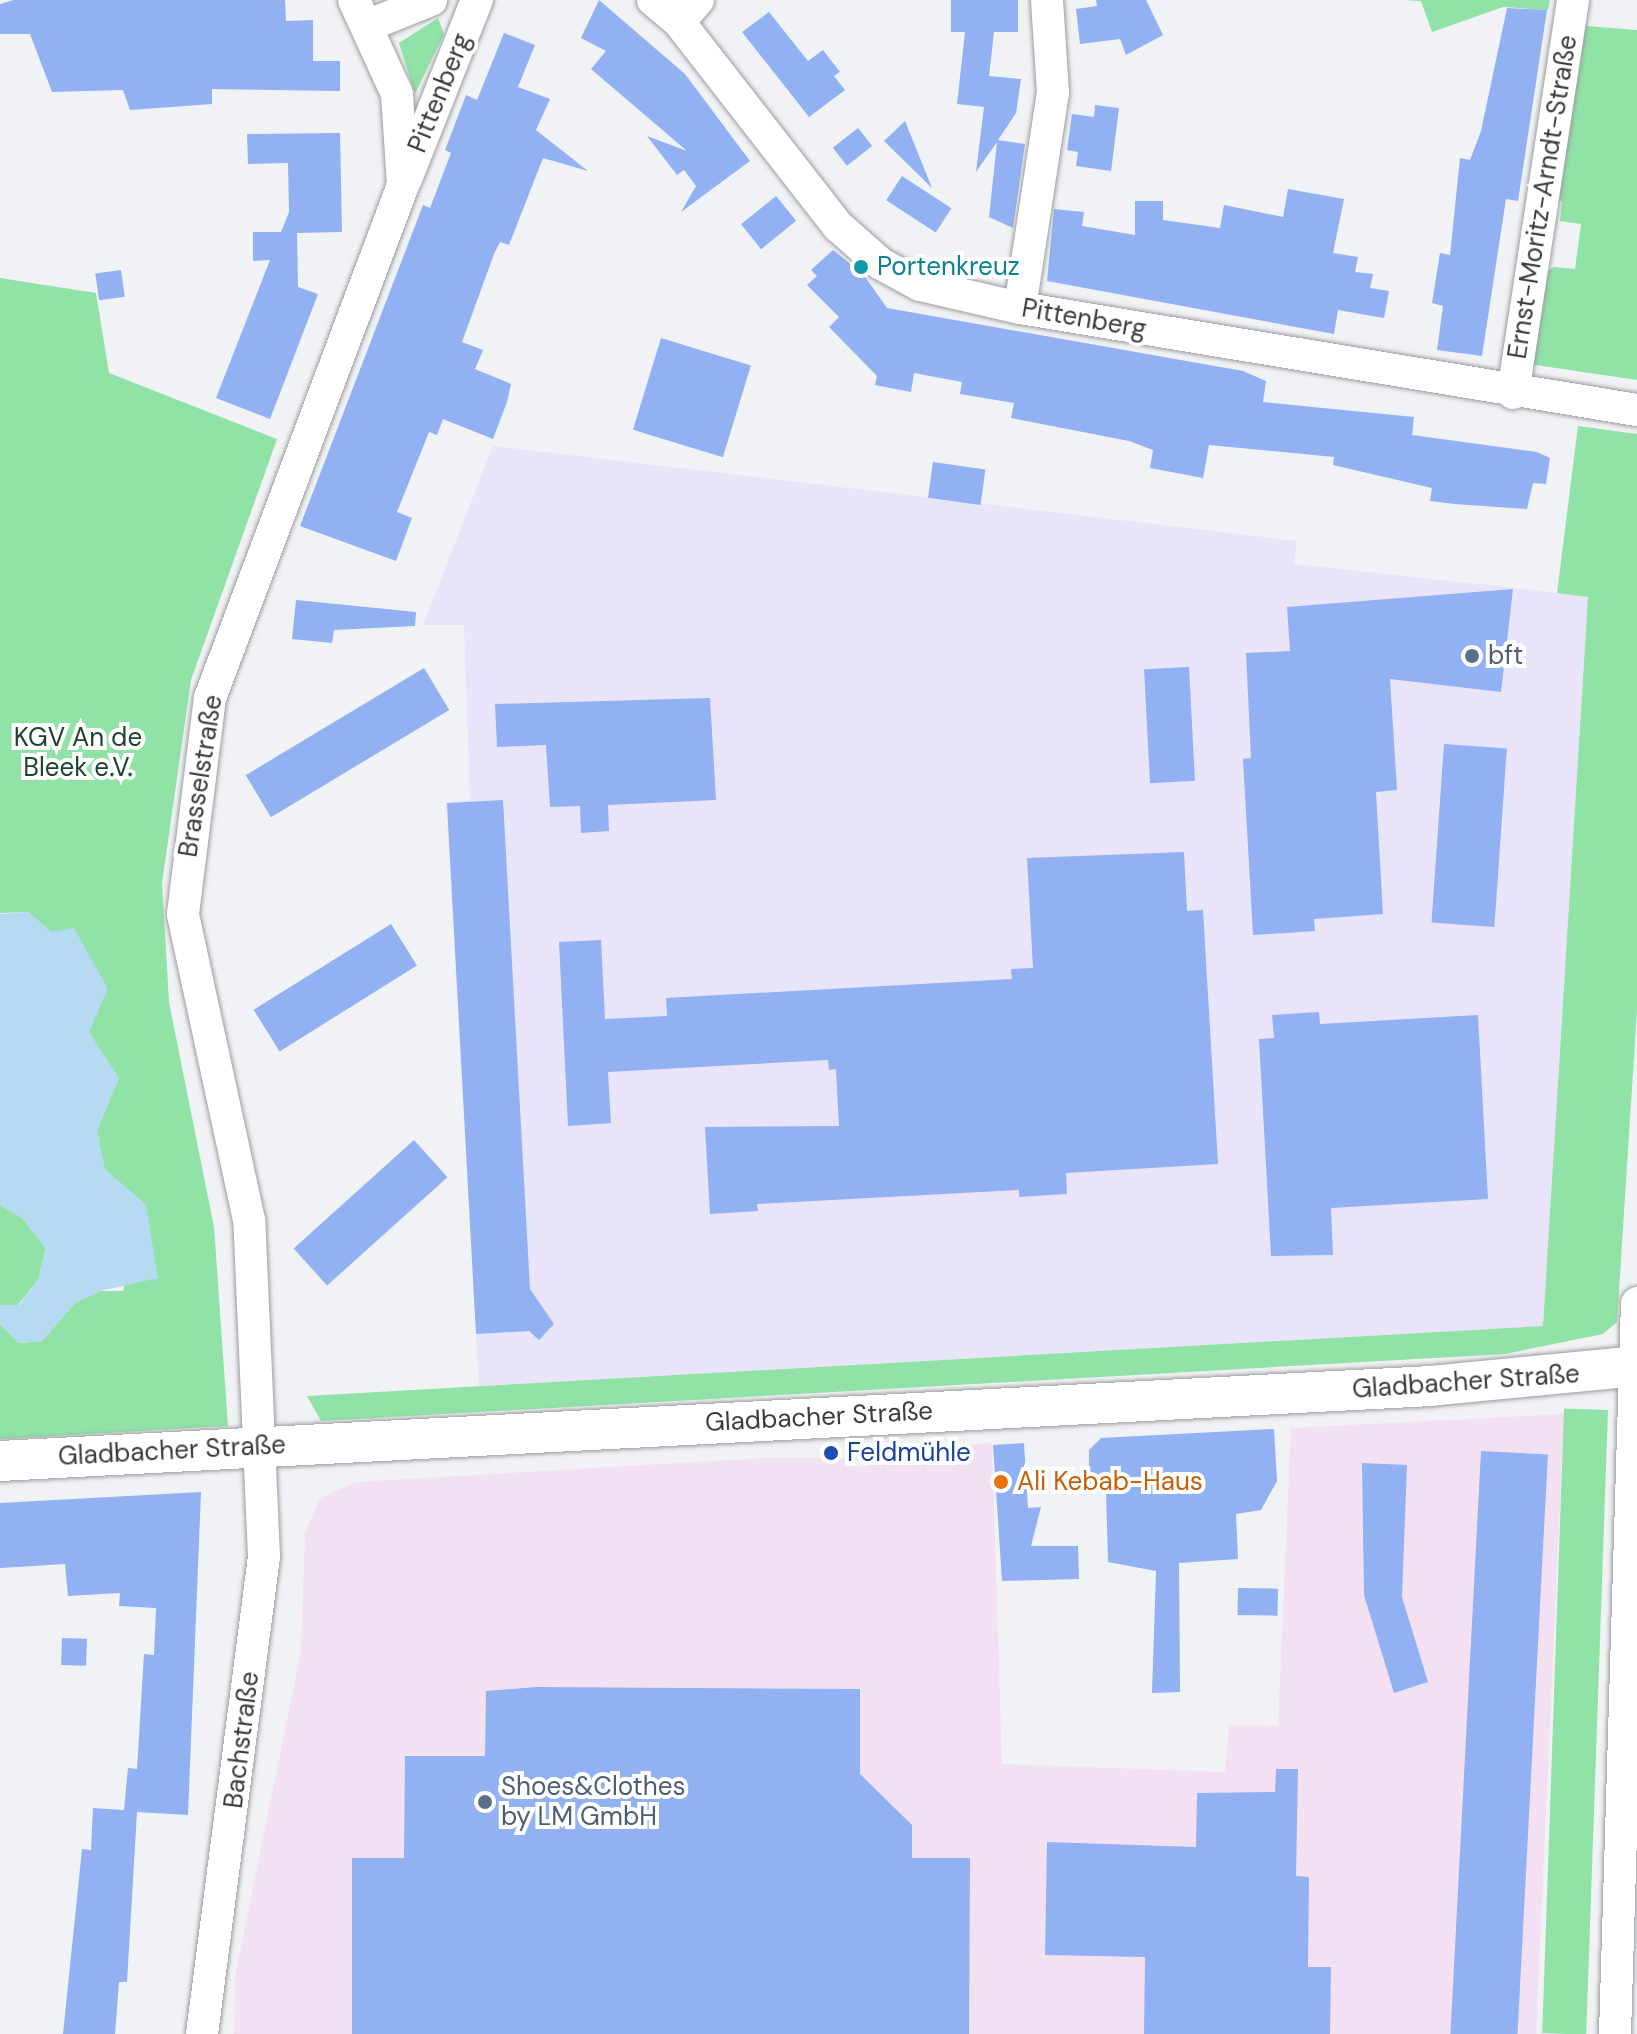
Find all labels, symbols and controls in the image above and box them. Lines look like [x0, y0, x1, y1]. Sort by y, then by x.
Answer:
street label: Pittenberg [402, 29, 478, 157]
street label: Ernst-Moritz-Arndt-Straße [1502, 33, 1584, 361]
place label: Portenkreuz [877, 251, 1020, 283]
marker: Portenkreuz [852, 258, 870, 276]
street label: Pittenberg [1019, 293, 1149, 345]
place label: bft [1488, 640, 1523, 672]
marker: bft [1463, 647, 1481, 665]
street label: Brasselstraße [173, 693, 229, 859]
park label: KGV An de Bleek e.V. [14, 722, 142, 784]
street label: Gladbacher Straße [1351, 1358, 1581, 1406]
street label: Gladbacher Straße [704, 1395, 934, 1439]
street label: Gladbacher Straße [57, 1429, 287, 1473]
place label: Feldmühle [847, 1437, 971, 1469]
marker: Feldmühle [822, 1444, 840, 1462]
place label: Ali Kebab-Haus [1017, 1466, 1203, 1498]
marker: Ali Kebab-Haus [992, 1473, 1010, 1491]
street label: Bachstraße [218, 1670, 266, 1810]
place label: Shoes&Clothes by LM GmbH [501, 1771, 686, 1832]
marker: Shoes&Clothes by LM GmbH [476, 1793, 494, 1811]

